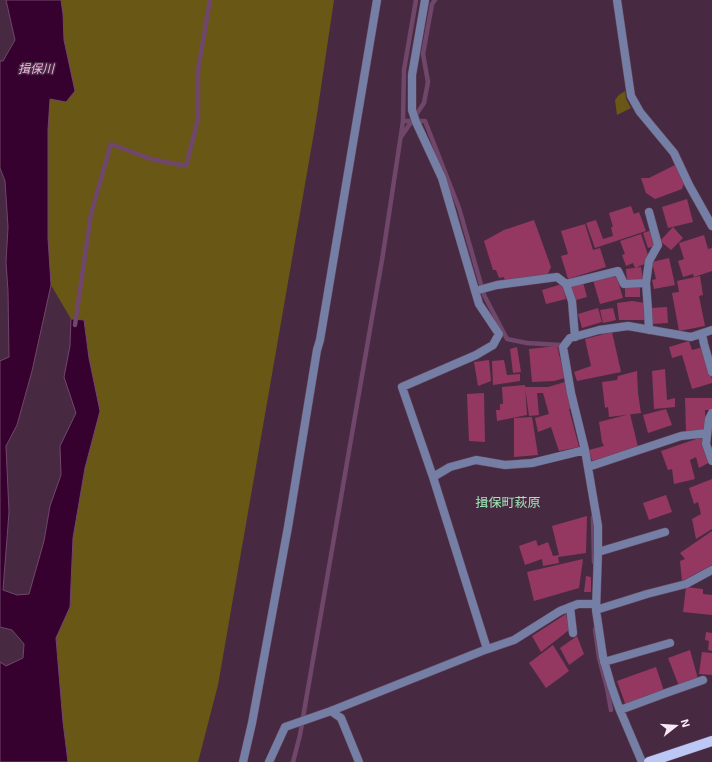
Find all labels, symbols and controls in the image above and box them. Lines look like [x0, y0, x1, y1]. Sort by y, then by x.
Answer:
water label: 揖保川 [18, 61, 56, 75]
district label: 揖保町萩原 [475, 494, 541, 510]
north arrow [656, 706, 696, 746]
text: N [679, 717, 693, 729]

